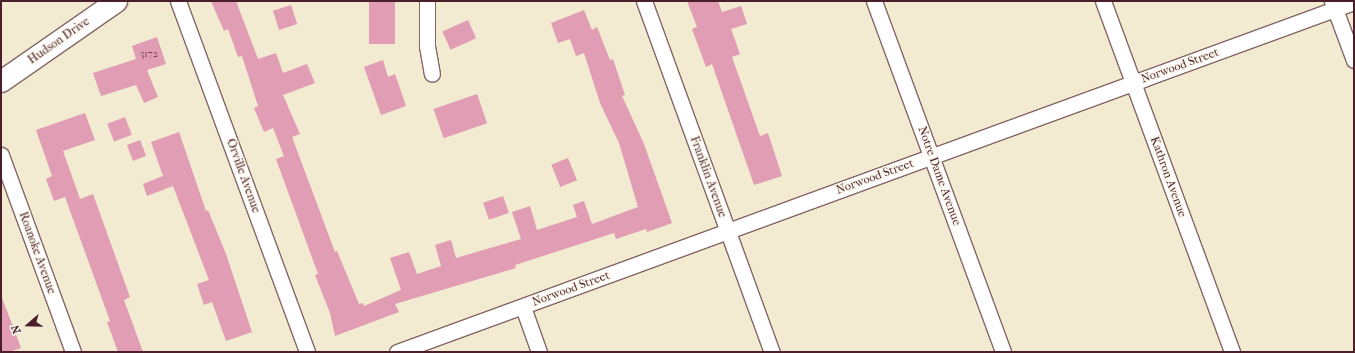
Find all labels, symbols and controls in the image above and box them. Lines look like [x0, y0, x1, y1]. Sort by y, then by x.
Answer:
street label: Hudson Drive [25, 14, 93, 68]
street label: Norwood Street [1139, 45, 1221, 87]
house number: 3172 [140, 49, 158, 61]
street label: Notre Dame Avenue [914, 124, 964, 228]
street label: Franklin Avenue [687, 134, 729, 220]
street label: Kathron Avenue [1147, 135, 1189, 219]
street label: Orville Avenue [223, 137, 263, 215]
street label: Norwood Street [834, 156, 916, 198]
street label: Roanoke Avenue [15, 210, 59, 296]
street label: Norwood Street [530, 268, 612, 310]
north arrow [8, 305, 48, 345]
text: N [9, 323, 24, 335]

